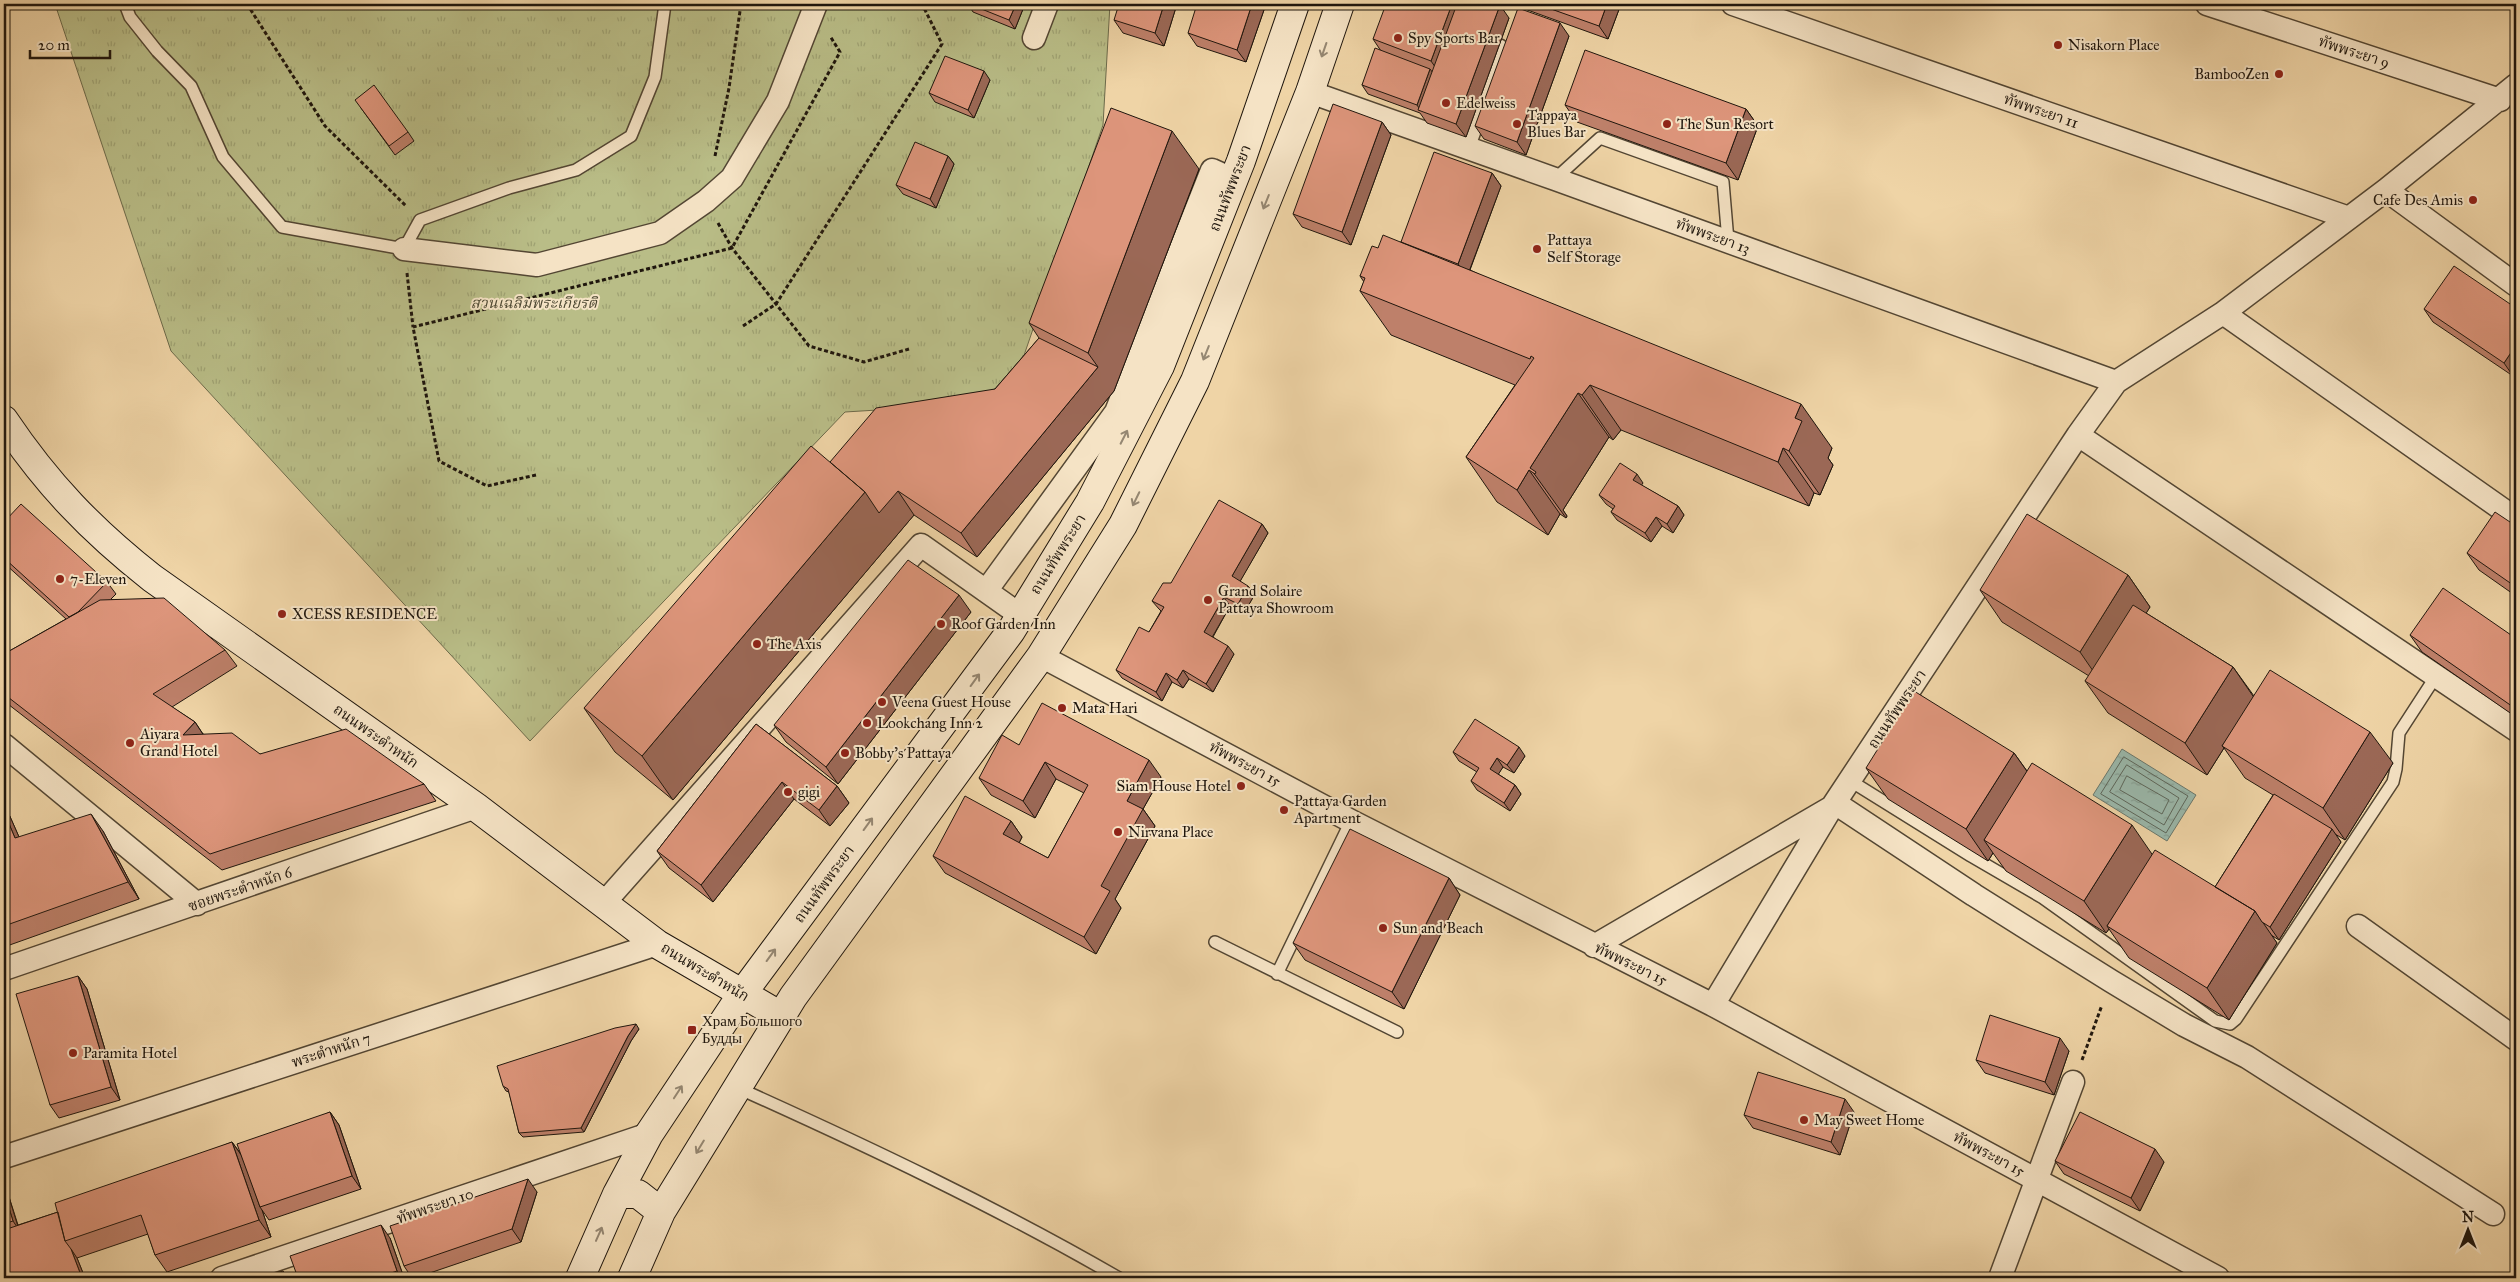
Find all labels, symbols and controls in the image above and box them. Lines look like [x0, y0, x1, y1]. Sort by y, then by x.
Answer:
scale bar [30, 28, 110, 60]
place label: Spy Sports Bar [1408, 29, 1500, 47]
marker: Spy Sports Bar [1392, 32, 1404, 44]
street label: ทัพพระยา 9 [2316, 32, 2392, 72]
text: 20 m [38, 36, 70, 54]
place label: Nisakorn Place [2068, 36, 2160, 54]
marker: Nisakorn Place [2052, 39, 2064, 51]
one-way arrow [1319, 42, 1328, 57]
place label: BambooZen [2194, 65, 2269, 83]
marker: BambooZen [2273, 68, 2285, 80]
street label: ทัพพระยา 11 [2001, 90, 2081, 132]
place label: Edelweiss [1456, 94, 1515, 112]
marker: Edelweiss [1440, 97, 1452, 109]
place label: Tappaya Blues Bar [1527, 106, 1586, 141]
place label: The Sun Resort [1677, 115, 1774, 133]
marker: Tappaya Blues Bar [1511, 118, 1523, 130]
marker: The Sun Resort [1661, 118, 1673, 130]
street label: ถนนทัพพระยา [1205, 142, 1255, 234]
place label: Cafe Des Amis [2373, 191, 2463, 209]
one-way arrow [1261, 194, 1271, 209]
marker: Cafe Des Amis [2467, 194, 2479, 206]
street label: ทัพพระยา 13 [1673, 214, 1753, 258]
place label: Pattaya Self Storage [1547, 231, 1621, 266]
marker: Pattaya Self Storage [1531, 243, 1543, 255]
park label: สวนเฉลิมพระเกียรติ [471, 294, 599, 312]
one-way arrow [1201, 345, 1210, 360]
one-way arrow [1120, 430, 1129, 445]
one-way arrow [1131, 491, 1140, 506]
street label: ถนนทัพพระยา [1026, 510, 1090, 598]
place label: 7-Eleven [70, 570, 126, 588]
marker: 7-Eleven [54, 573, 66, 585]
place label: Grand Solaire Pattaya Showroom [1218, 582, 1334, 617]
marker: Grand Solaire Pattaya Showroom [1202, 594, 1214, 606]
place label: XCESS RESIDENCE [292, 605, 437, 623]
marker: XCESS RESIDENCE [276, 608, 288, 620]
place label: Roof Garden Inn [951, 615, 1056, 633]
marker: Roof Garden Inn [935, 618, 947, 630]
place label: The Axis [767, 635, 821, 653]
marker: The Axis [751, 638, 763, 650]
street label: ถนนทัพพระยา [1864, 666, 1930, 752]
one-way arrow [969, 673, 980, 687]
place label: Veena Guest House [891, 693, 1011, 711]
marker: Veena Guest House [876, 696, 888, 708]
place label: Mata Hari [1072, 699, 1138, 717]
street label: ถนนพระตำหนัก [330, 700, 422, 772]
marker: Mata Hari [1056, 702, 1068, 714]
place label: Lookchang Inn 2 [877, 714, 983, 732]
marker: Lookchang Inn 2 [861, 717, 873, 729]
place label: Aiyara Grand Hotel [139, 725, 219, 760]
marker: Aiyara Grand Hotel [124, 737, 136, 749]
street label: ทัพพระยา 15 [1206, 738, 1284, 790]
place label: Bobby's Pattaya [855, 744, 952, 762]
marker: Bobby's Pattaya [839, 747, 851, 759]
place label: Siam House Hotel [1117, 777, 1232, 795]
marker: Siam House Hotel [1235, 780, 1247, 792]
place label: gigi [798, 783, 820, 801]
marker: gigi [782, 786, 794, 798]
place label: Pattaya Garden Apartment [1293, 792, 1387, 827]
marker: Pattaya Garden Apartment [1278, 804, 1290, 816]
one-way arrow [862, 818, 873, 831]
place label: Nirvana Place [1128, 823, 1213, 841]
marker: Nirvana Place [1112, 826, 1124, 838]
street label: ถนนทัพพระยา [790, 842, 858, 926]
street label: ซอยพระตำหนัก 6 [186, 862, 296, 915]
place label: Sun and Beach [1393, 919, 1484, 937]
marker: Sun and Beach [1377, 922, 1389, 934]
street label: ถนนพระตำหนัก [658, 939, 752, 1005]
street label: ทัพพระยา 15 [1592, 939, 1670, 989]
one-way arrow [766, 948, 776, 962]
place label: Храм Большого Будды [702, 1012, 802, 1047]
marker: Храм Большого Будды [686, 1024, 698, 1036]
street label: พระตำหนัก 7 [289, 1029, 373, 1071]
place label: Paramita Hotel [83, 1044, 178, 1062]
marker: Paramita Hotel [67, 1047, 79, 1059]
one-way arrow [673, 1085, 683, 1099]
place label: May Sweet Home [1814, 1111, 1924, 1129]
marker: May Sweet Home [1798, 1114, 1810, 1126]
street label: ทัพพระยา 15 [1950, 1128, 2028, 1180]
one-way arrow [695, 1140, 705, 1154]
street label: ทัพพระยา 10 [394, 1184, 476, 1228]
north arrow [2442, 1204, 2492, 1254]
text: N [2462, 1209, 2474, 1226]
one-way arrow [595, 1227, 605, 1242]

